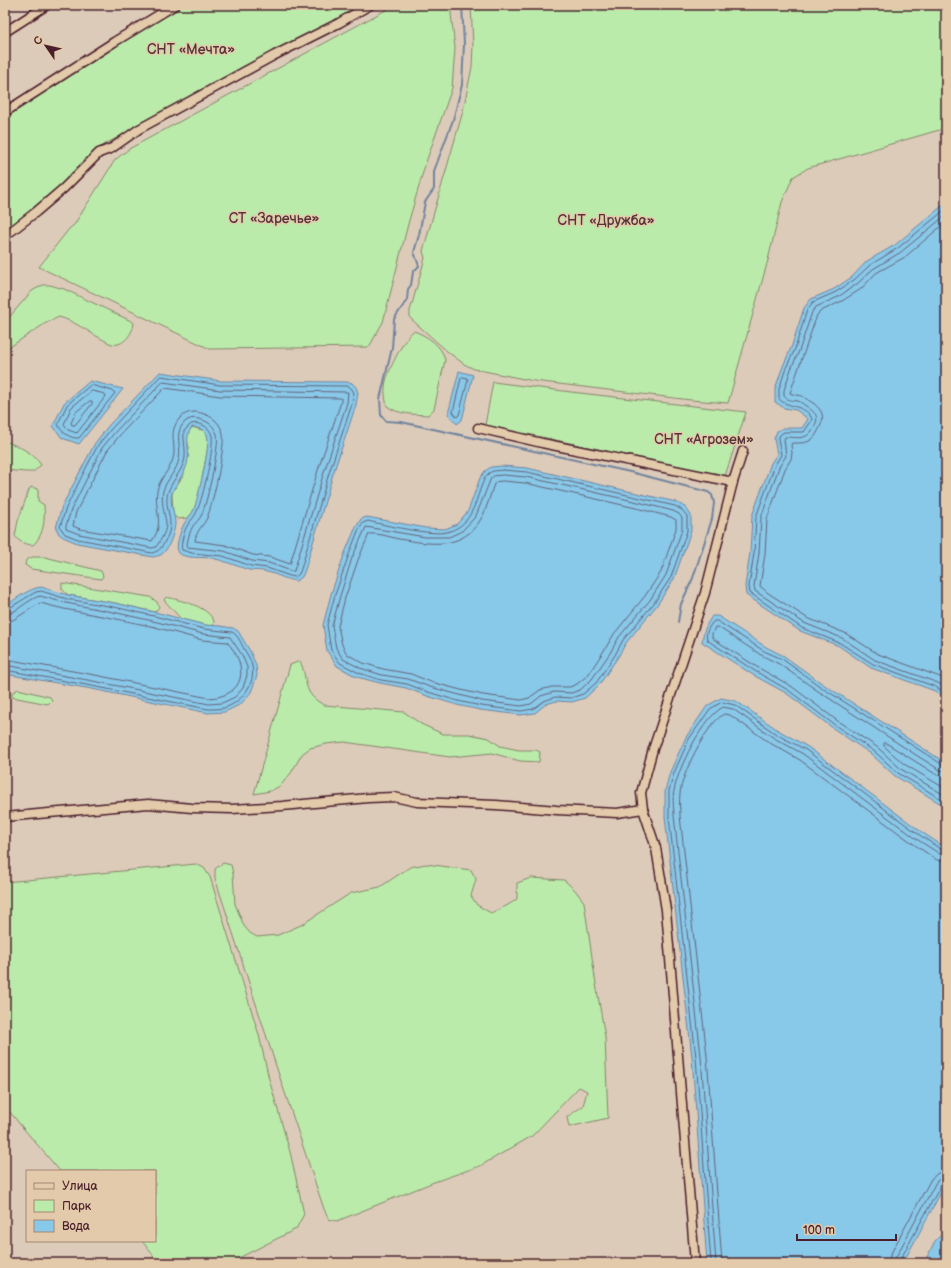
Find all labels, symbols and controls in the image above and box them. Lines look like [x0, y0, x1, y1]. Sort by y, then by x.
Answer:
north arrow [26, 26, 66, 66]
text: С [31, 34, 46, 47]
park label: СНТ «Мечта» [147, 41, 235, 58]
park label: СТ «Заречье» [229, 210, 320, 227]
park label: СНТ «Дружба» [558, 212, 655, 229]
park label: СНТ «Агрозем» [654, 431, 754, 448]
legend [26, 1170, 156, 1242]
text: Улица [62, 1179, 98, 1194]
text: Парк [62, 1199, 92, 1214]
scale bar [797, 1216, 896, 1242]
text: Вода [62, 1219, 90, 1234]
text: 100 m [803, 1223, 835, 1238]

